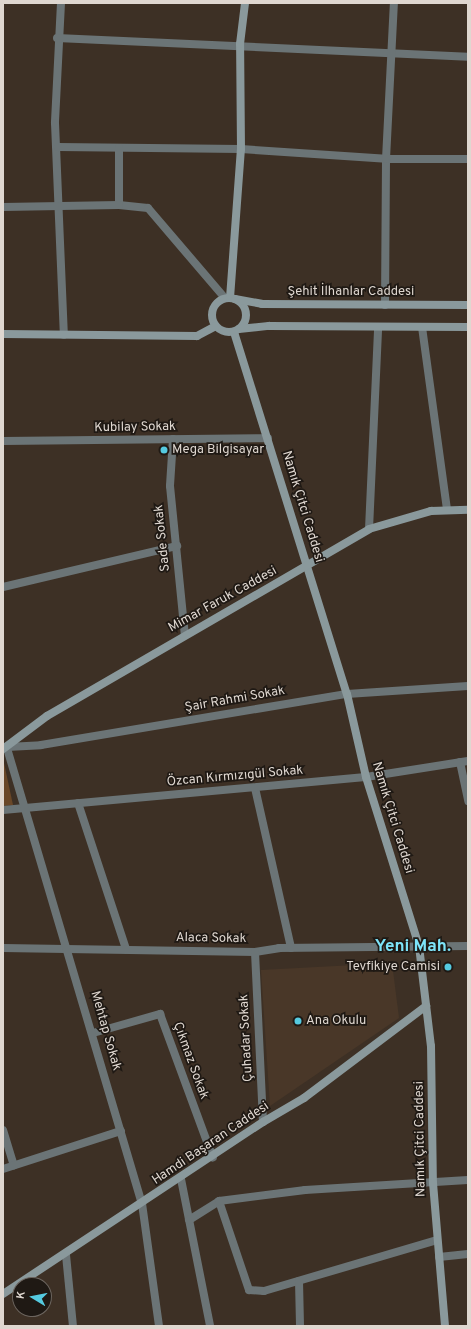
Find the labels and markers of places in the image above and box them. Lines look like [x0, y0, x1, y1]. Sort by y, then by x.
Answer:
place label: Mega Bilgisayar [172, 442, 264, 458]
marker: Mega Bilgisayar [159, 445, 169, 455]
place label: Tevfikiye Camisi [346, 959, 440, 975]
marker: Tevfikiye Camisi [443, 962, 453, 972]
place label: Ana Okulu [306, 1013, 366, 1029]
marker: Ana Okulu [293, 1016, 303, 1026]

